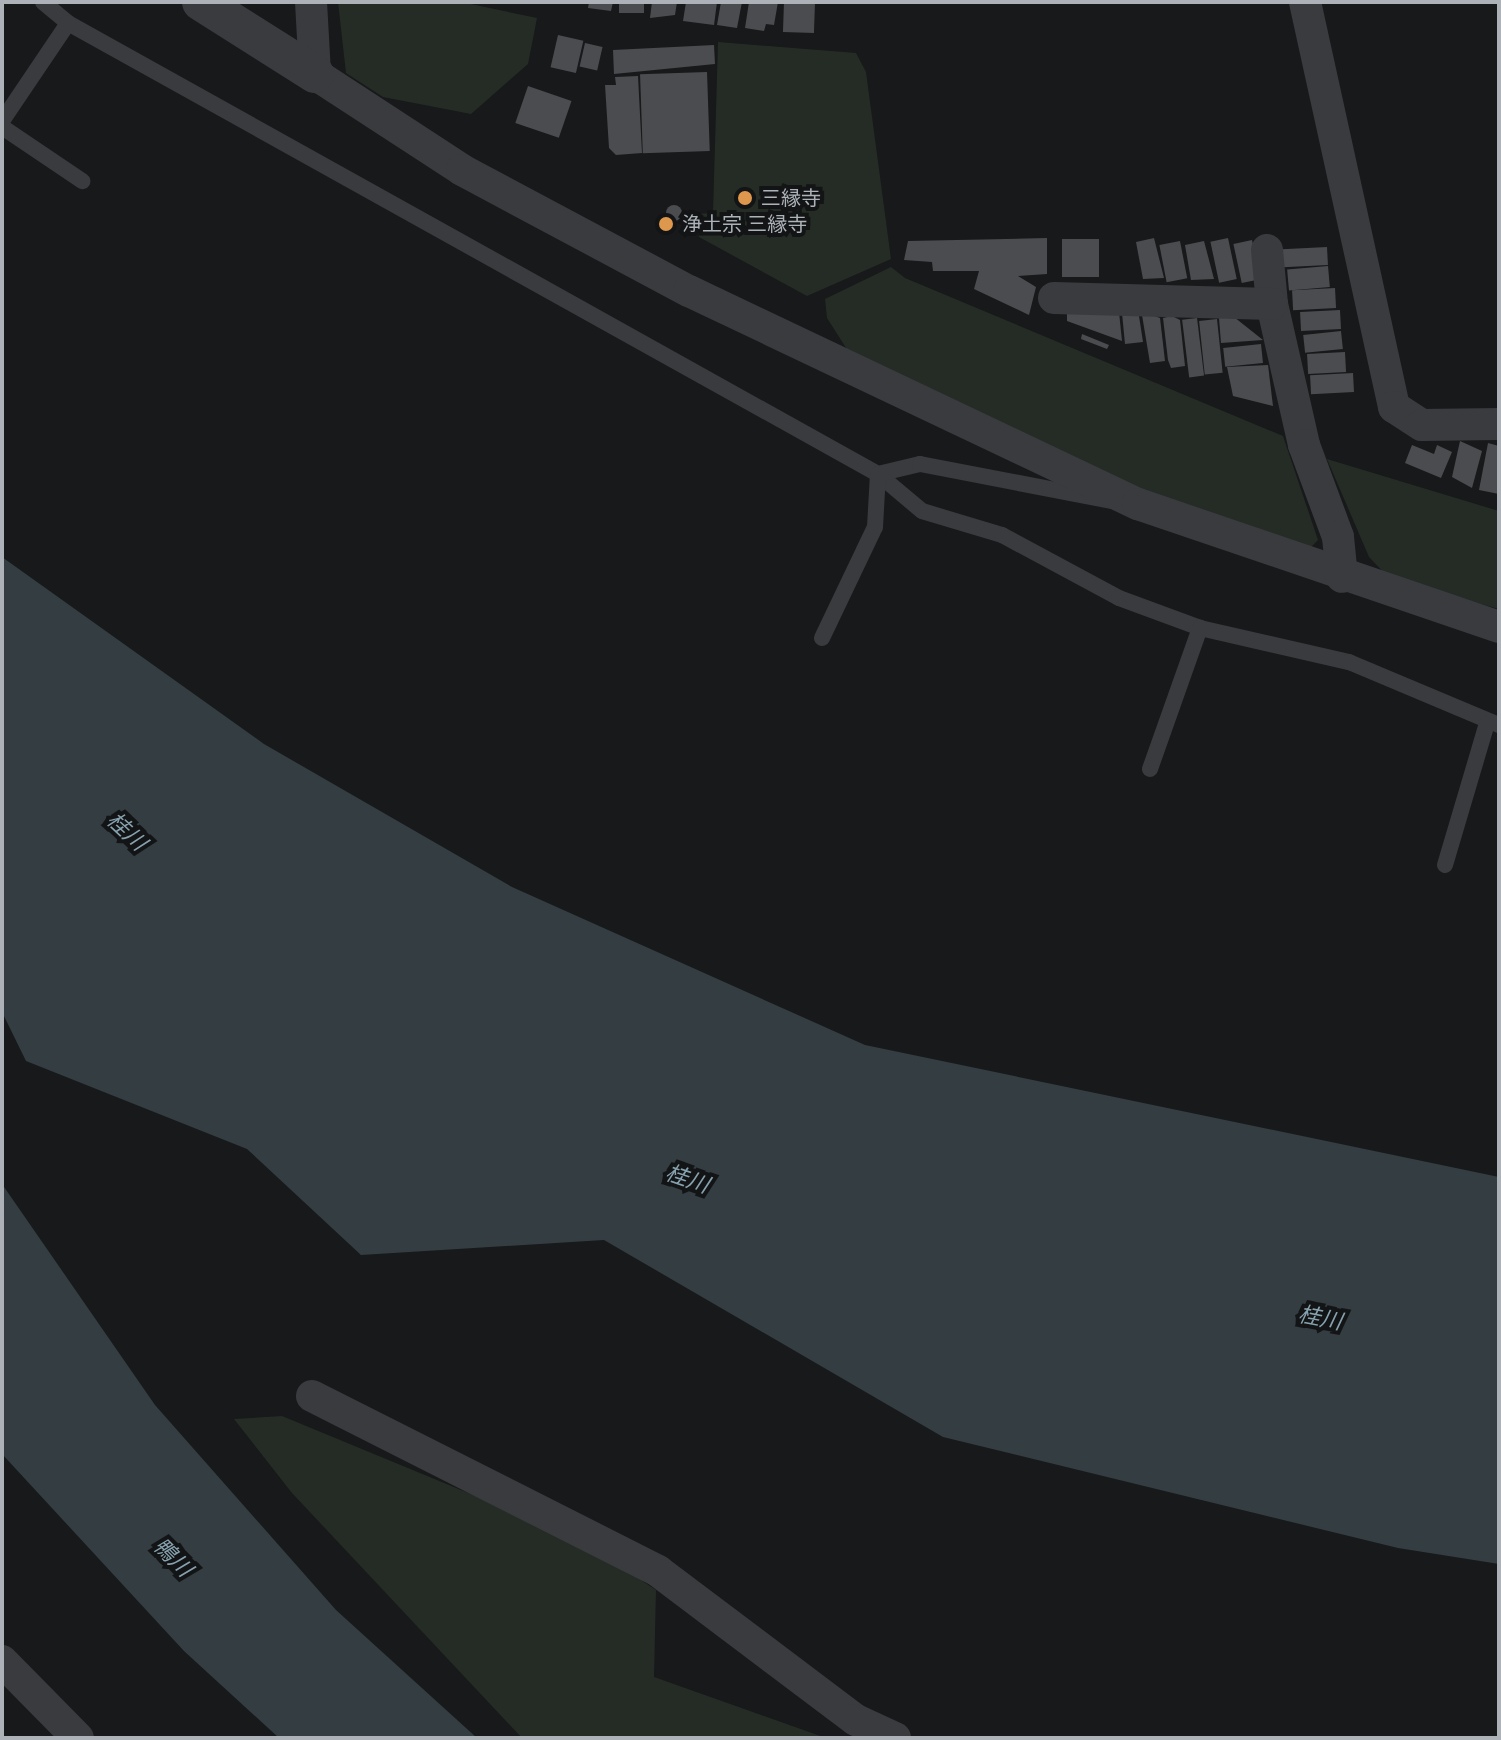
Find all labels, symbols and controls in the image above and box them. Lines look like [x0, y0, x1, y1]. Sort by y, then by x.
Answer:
place label: 三縁寺 [761, 186, 821, 210]
marker: 三縁寺 [736, 189, 754, 207]
place label: 浄土宗 三縁寺 [682, 212, 807, 236]
marker: 浄土宗 三縁寺 [657, 215, 675, 233]
water label: 桂川 [101, 807, 151, 857]
water label: 桂川 [662, 1160, 712, 1200]
water label: 桂川 [1296, 1302, 1344, 1336]
water label: 鴨川 [147, 1533, 197, 1583]

